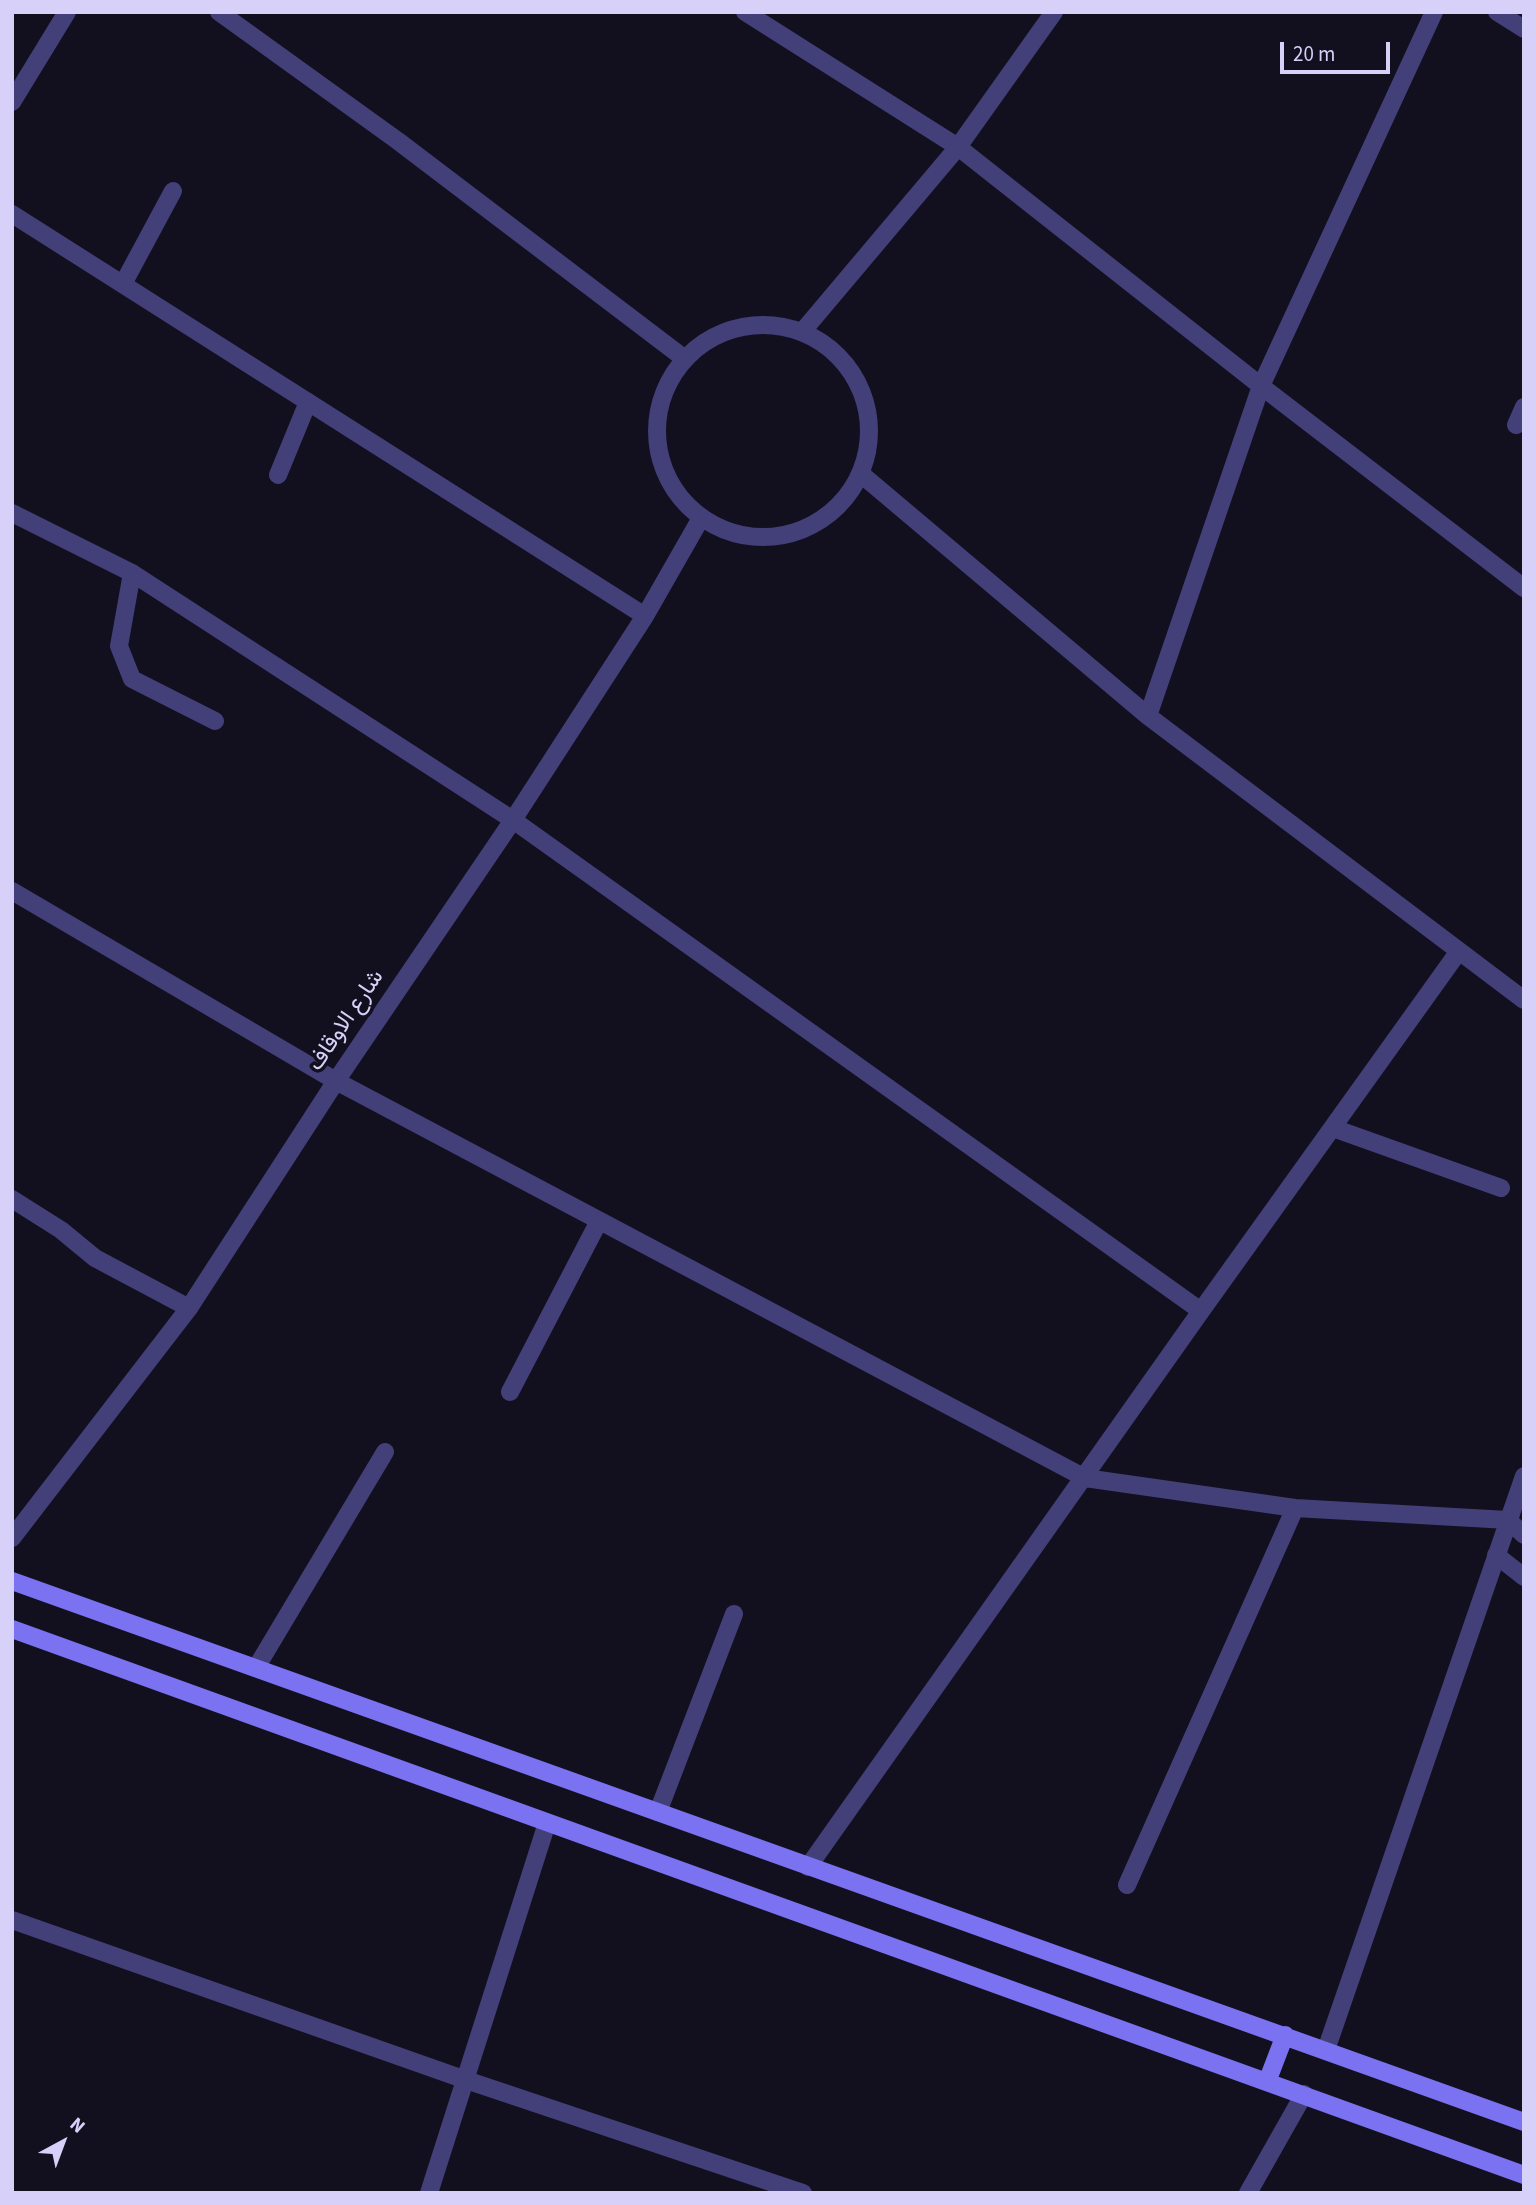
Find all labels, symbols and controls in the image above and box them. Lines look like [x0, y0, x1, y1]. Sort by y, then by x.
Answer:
scale bar [1284, 28, 1394, 72]
text: 20 m [1293, 39, 1335, 69]
street label: شارع الاوقاف [303, 965, 391, 1077]
north arrow [28, 2107, 98, 2177]
text: N [63, 2111, 91, 2140]

